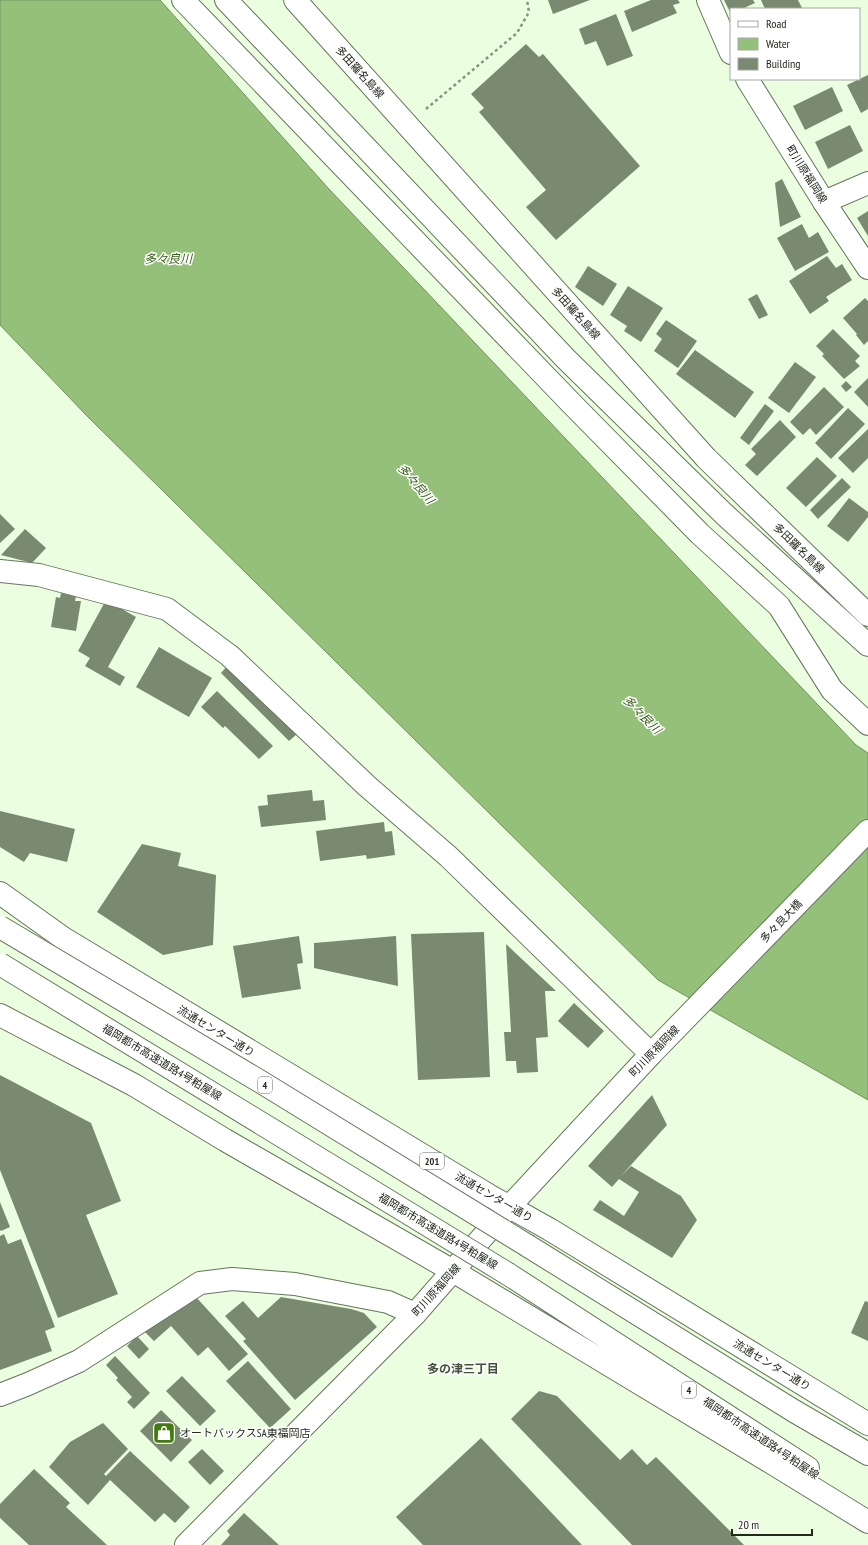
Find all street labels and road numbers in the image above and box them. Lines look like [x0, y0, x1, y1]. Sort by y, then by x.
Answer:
street label: 多田羅名島線 [333, 43, 387, 101]
street label: 町川原福岡線 [784, 142, 830, 206]
street label: 多田羅名島線 [549, 284, 603, 342]
street label: 多田羅名島線 [770, 520, 828, 576]
street label: 多々良大橋 [757, 896, 805, 946]
street label: 流通センター通り [175, 1002, 257, 1060]
street label: 福岡都市高速道路4号粕屋線 [100, 1021, 224, 1103]
street label: 町川原福岡線 [626, 1022, 682, 1080]
road number: 4 [258, 1077, 272, 1093]
road number: 201 [420, 1153, 444, 1169]
street label: 流通センター通り [452, 1169, 536, 1225]
street label: 福岡都市高速道路4号粕屋線 [376, 1190, 500, 1272]
street label: 町川原福岡線 [409, 1261, 463, 1319]
street label: 流通センター通り [731, 1336, 813, 1394]
road number: 4 [682, 1382, 696, 1398]
street label: 福岡都市高速道路4号粕屋線 [700, 1394, 822, 1482]

